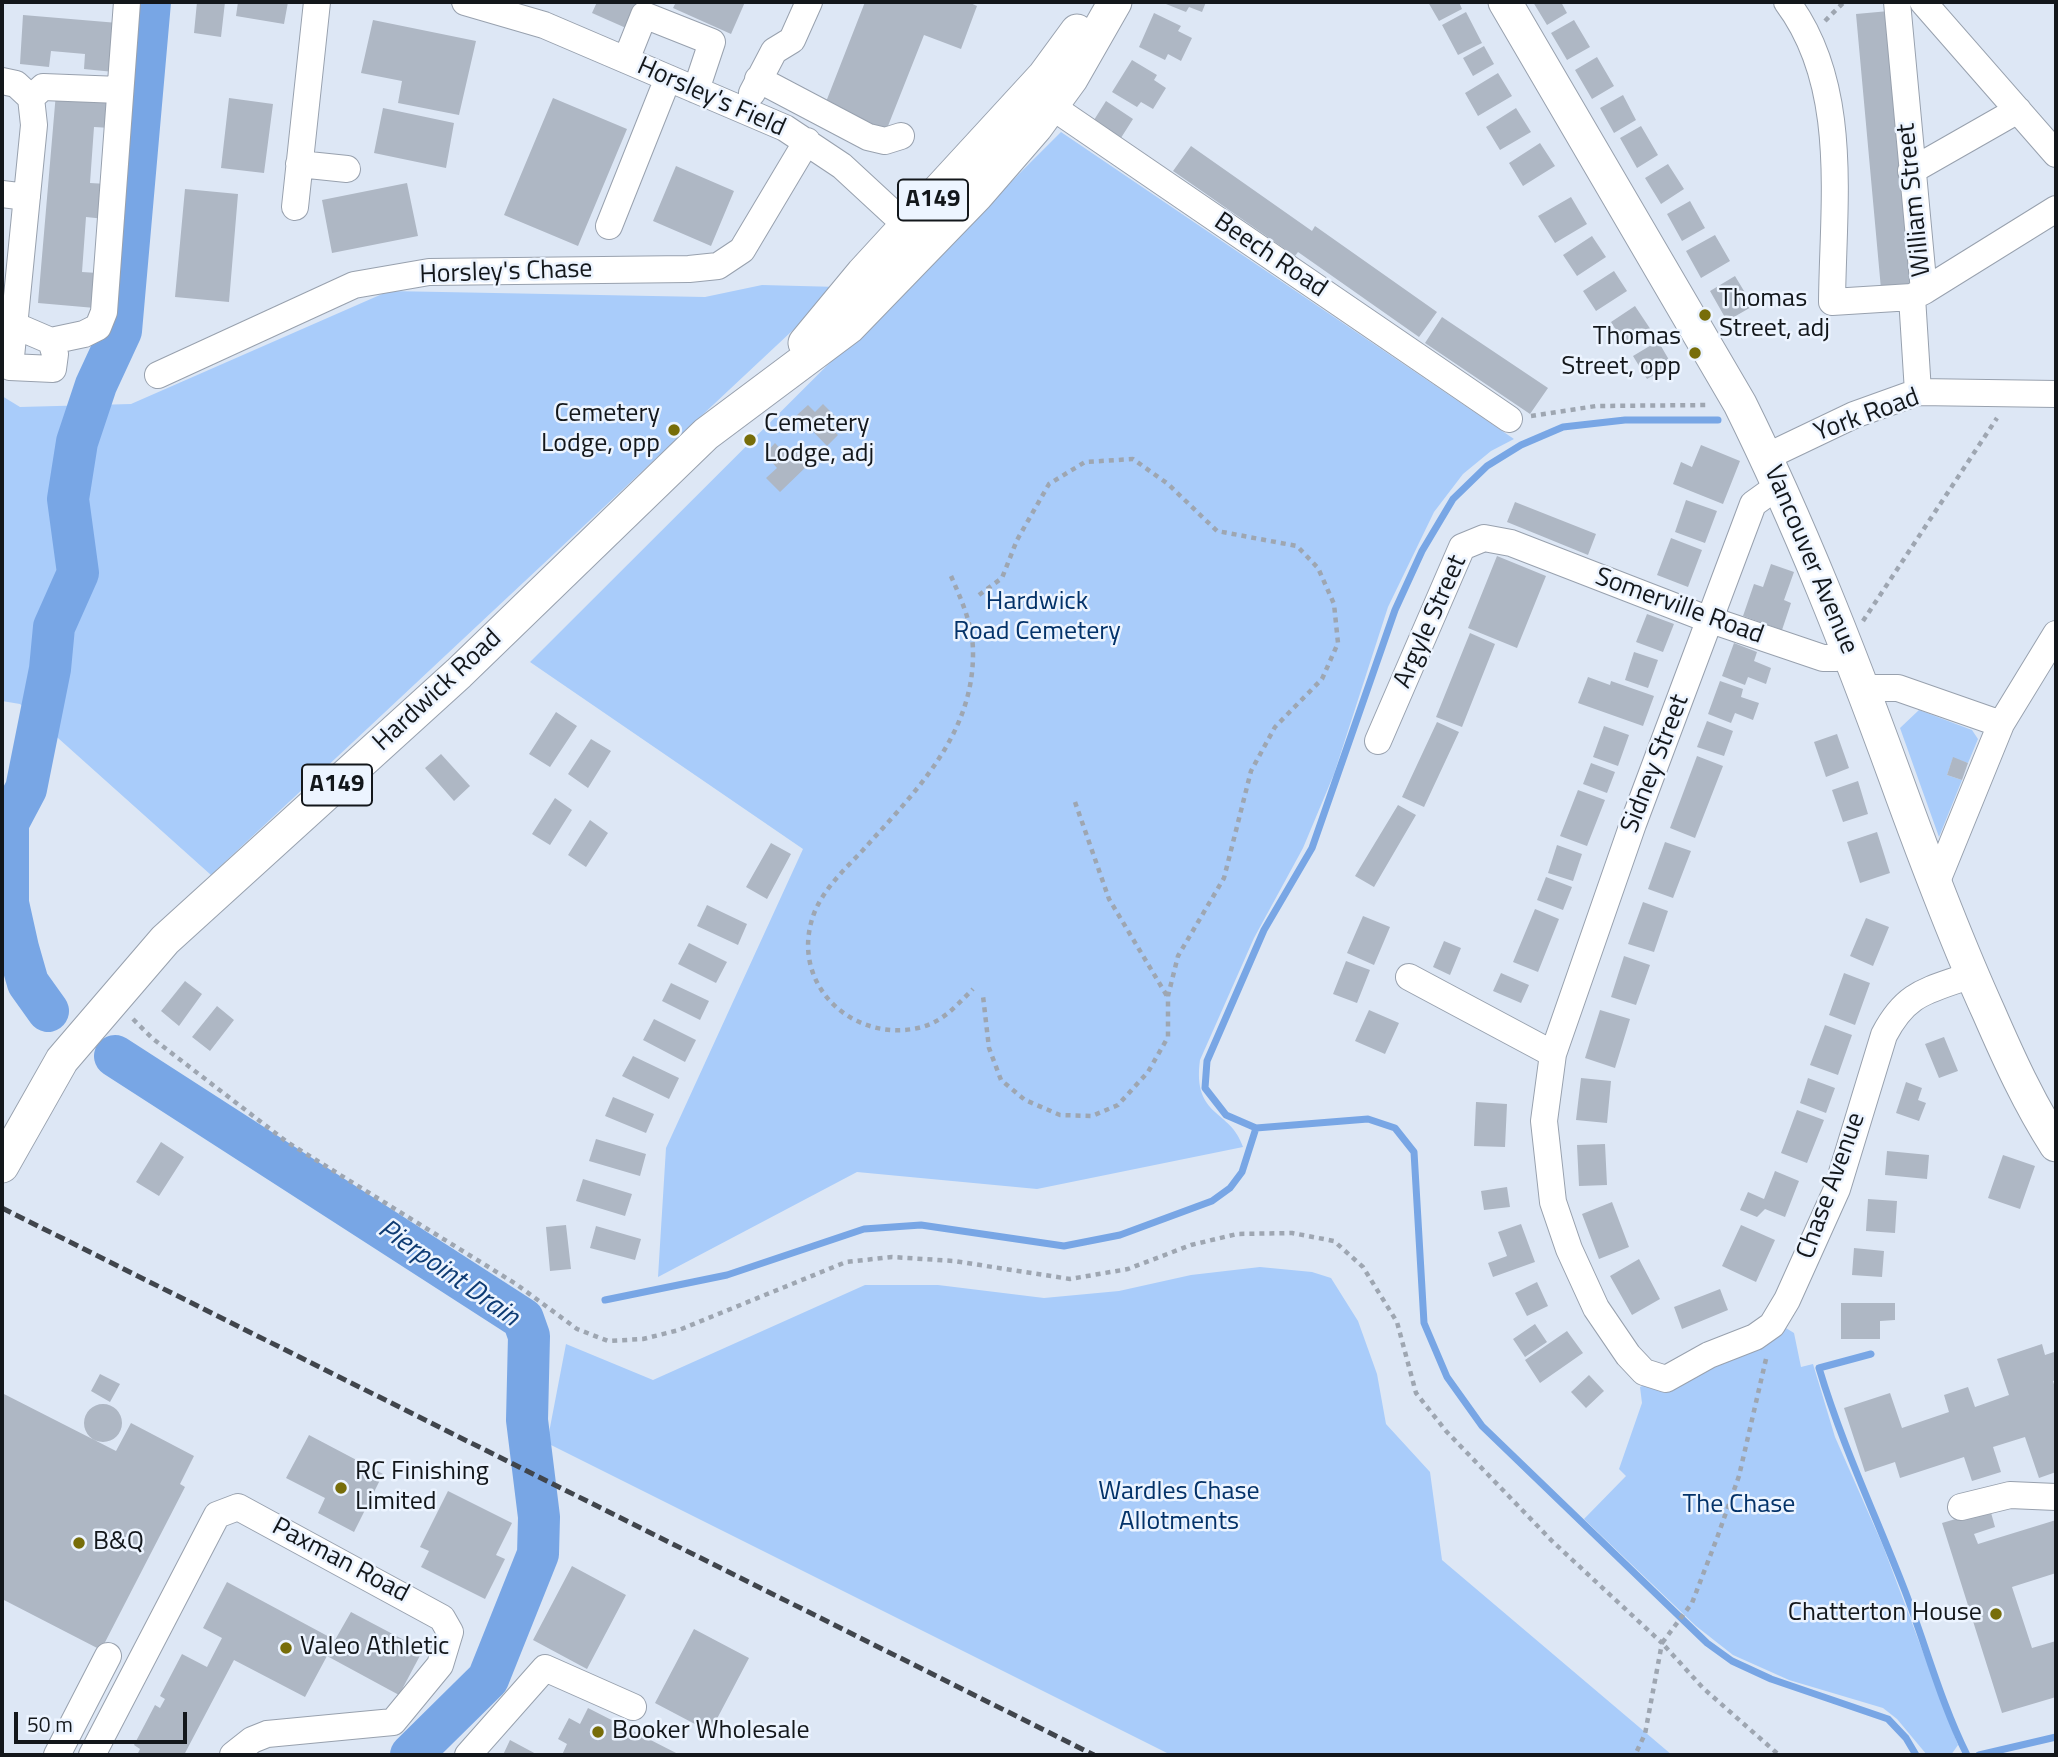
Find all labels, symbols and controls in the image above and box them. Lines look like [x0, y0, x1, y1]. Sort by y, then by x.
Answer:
street label: Horsley's Field [632, 51, 790, 145]
street label: William Street [1891, 122, 1939, 278]
road number: A149 [898, 180, 968, 220]
street label: Beech Road [1208, 207, 1332, 305]
street label: Horsley's Chase [419, 254, 593, 292]
place label: Thomas Street, adj [1719, 284, 1830, 346]
marker: Thomas Street, adj [1697, 307, 1713, 323]
place label: Thomas Street, opp [1561, 322, 1681, 384]
marker: Thomas Street, opp [1687, 345, 1703, 361]
street label: York Road [1810, 383, 1924, 449]
place label: Cemetery Lodge, opp [541, 399, 660, 460]
place label: Cemetery Lodge, adj [764, 409, 874, 471]
marker: Cemetery Lodge, opp [666, 422, 682, 438]
marker: Cemetery Lodge, adj [742, 432, 758, 448]
street label: Vancouver Avenue [1756, 461, 1864, 659]
street label: Argyle Street [1388, 551, 1474, 693]
street label: Somerville Road [1590, 562, 1768, 652]
park label: Hardwick Road Cemetery [953, 587, 1121, 648]
street label: Hardwick Road [367, 624, 509, 758]
street label: Sidney Street [1615, 690, 1697, 838]
road number: A149 [302, 764, 372, 806]
street label: Chase Avenue [1791, 1109, 1873, 1263]
water label: Pierpoint Drain [371, 1213, 525, 1335]
place label: RC Finishing Limited [355, 1457, 489, 1518]
park label: Wardles Chase Allotments [1098, 1477, 1260, 1538]
marker: RC Finishing Limited [333, 1480, 349, 1496]
park label: The Chase [1683, 1490, 1795, 1522]
street label: Paxman Road [266, 1512, 414, 1610]
place label: B&Q [93, 1527, 144, 1559]
marker: B&Q [71, 1535, 87, 1551]
place label: Chatterton House [1788, 1598, 1982, 1630]
marker: Chatterton House [1988, 1606, 2004, 1622]
place label: Valeo Athletic [300, 1632, 449, 1664]
marker: Valeo Athletic [278, 1640, 294, 1656]
scale bar [18, 1698, 191, 1742]
text: 50 m [27, 1708, 73, 1740]
place label: Booker Wholesale [612, 1716, 810, 1748]
marker: Booker Wholesale [590, 1724, 606, 1740]

